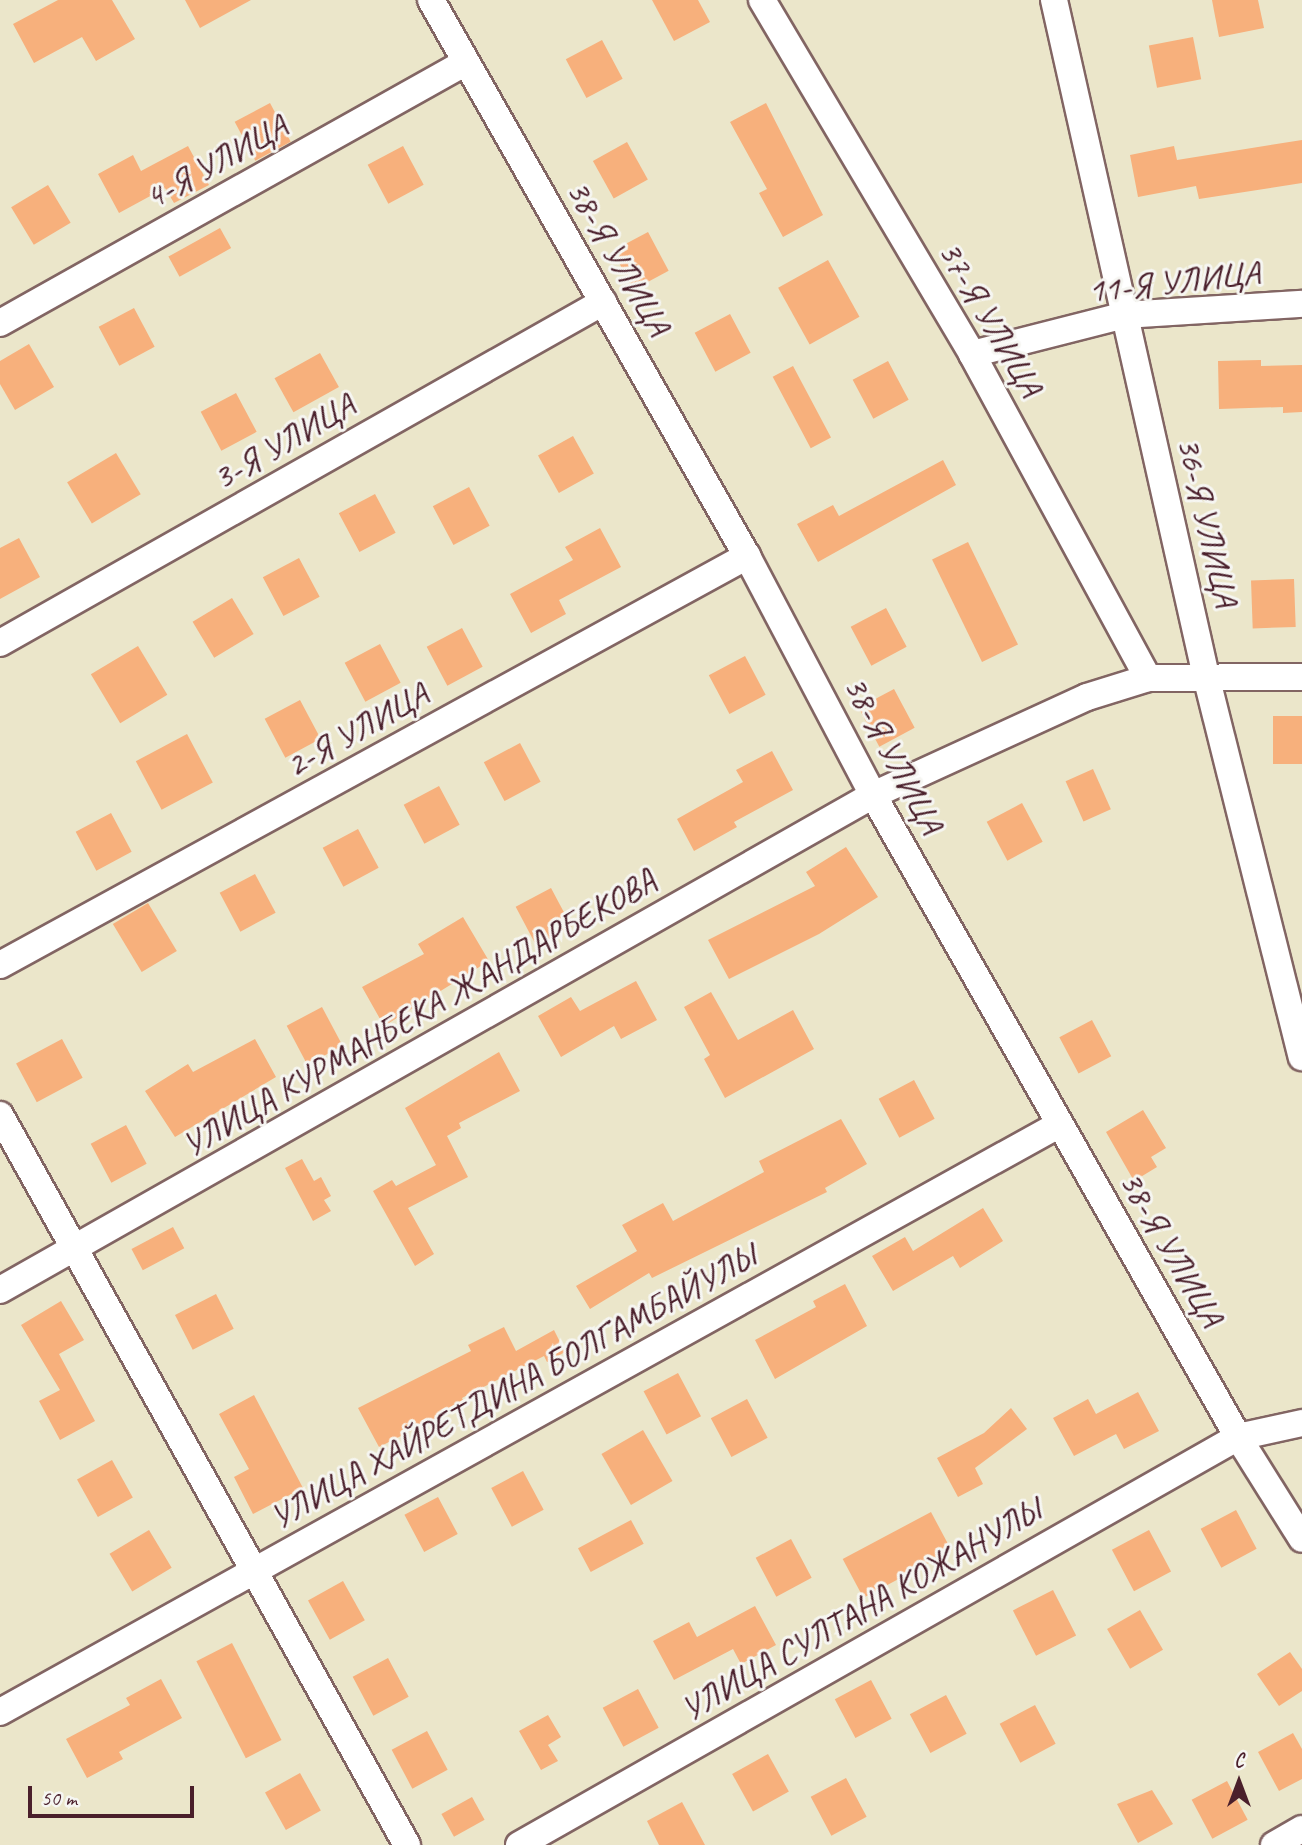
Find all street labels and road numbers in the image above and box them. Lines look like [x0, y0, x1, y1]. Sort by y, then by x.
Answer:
street label: 4-Я УЛИЦА [138, 106, 294, 218]
street label: 38-Я УЛИЦА [557, 173, 679, 343]
street label: 37-Я УЛИЦА [929, 234, 1051, 404]
street label: 11-Я УЛИЦА [1086, 252, 1262, 312]
street label: 3-Я УЛИЦА [206, 385, 362, 499]
street label: 36-Я УЛИЦА [1167, 434, 1247, 610]
street label: 38-Я УЛИЦА [834, 669, 952, 841]
street label: 2-Я УЛИЦА [279, 674, 435, 786]
street label: УЛИЦА КУРМАНБЕКА ЖАНДАРБЕКОВА [175, 860, 663, 1166]
street label: 38-Я УЛИЦА [1110, 1164, 1232, 1334]
street label: УЛИЦА ХАЙРЕТДИНА БОЛГАМБАЙУЛЫ [263, 1236, 763, 1538]
street label: УЛИЦА СУЛТАНА КОЖАНУЛЫ [674, 1490, 1048, 1730]

